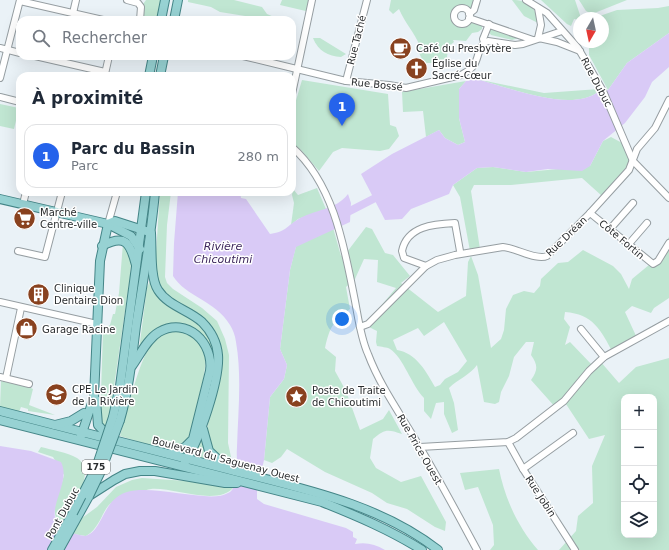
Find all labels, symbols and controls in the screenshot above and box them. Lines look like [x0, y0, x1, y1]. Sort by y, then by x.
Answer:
north arrow [573, 12, 609, 48]
street label: Rue Taché [345, 14, 368, 66]
search box [16, 16, 296, 60]
icon: search [30, 27, 52, 49]
text: Rechercher [62, 29, 147, 47]
cafe icon: Café du Presbytère [387, 35, 413, 61]
place label: Café du Presbytère [416, 43, 511, 54]
church icon: Église du Sacré-Cœur [404, 56, 430, 82]
street label: Rue Dubuc [579, 56, 614, 109]
place label: Église du Sacré-Cœur [432, 57, 492, 81]
street label: Rue Bossé [351, 76, 403, 93]
text: À proximité [32, 88, 143, 108]
pin: 1 [329, 93, 355, 126]
text: Parc du Bassin [71, 140, 195, 158]
text: 1 [41, 149, 51, 164]
text: 280 m [237, 149, 279, 164]
text: Parc [71, 158, 98, 173]
supermarket icon: Marché Centre-ville [11, 205, 37, 231]
place label: Marché Centre-ville [40, 207, 97, 230]
street label: Rue Dréan [544, 214, 589, 259]
street label: Côte Fortin [597, 217, 646, 261]
water label: Rivière Chicoutimi [194, 240, 252, 266]
building icon: Clinique Dentaire Dion [26, 281, 52, 307]
place label: Clinique Dentaire Dion [54, 283, 123, 306]
your location [332, 309, 352, 329]
shop icon: Garage Racine [14, 316, 40, 342]
place label: Garage Racine [42, 324, 115, 335]
school or university icon: CPE Le Jardin de la Rivière [43, 382, 69, 408]
place icon: Poste de Traite de Chicoutimi [284, 383, 310, 409]
place label: CPE Le Jardin de la Rivière [72, 384, 138, 407]
place label: Poste de Traite de Chicoutimi [312, 385, 386, 408]
map controls [621, 394, 657, 538]
button: + [621, 394, 657, 430]
street label: Rue Price Ouest [395, 412, 444, 486]
button: − [621, 430, 657, 466]
street label: Boulevard du Saguenay Ouest [151, 435, 301, 484]
road number: 175 [82, 460, 110, 474]
button: locate [621, 466, 657, 502]
street label: Rue Jobin [523, 474, 558, 519]
street label: Pont Dubuc [44, 485, 81, 541]
button: layers [621, 502, 657, 538]

